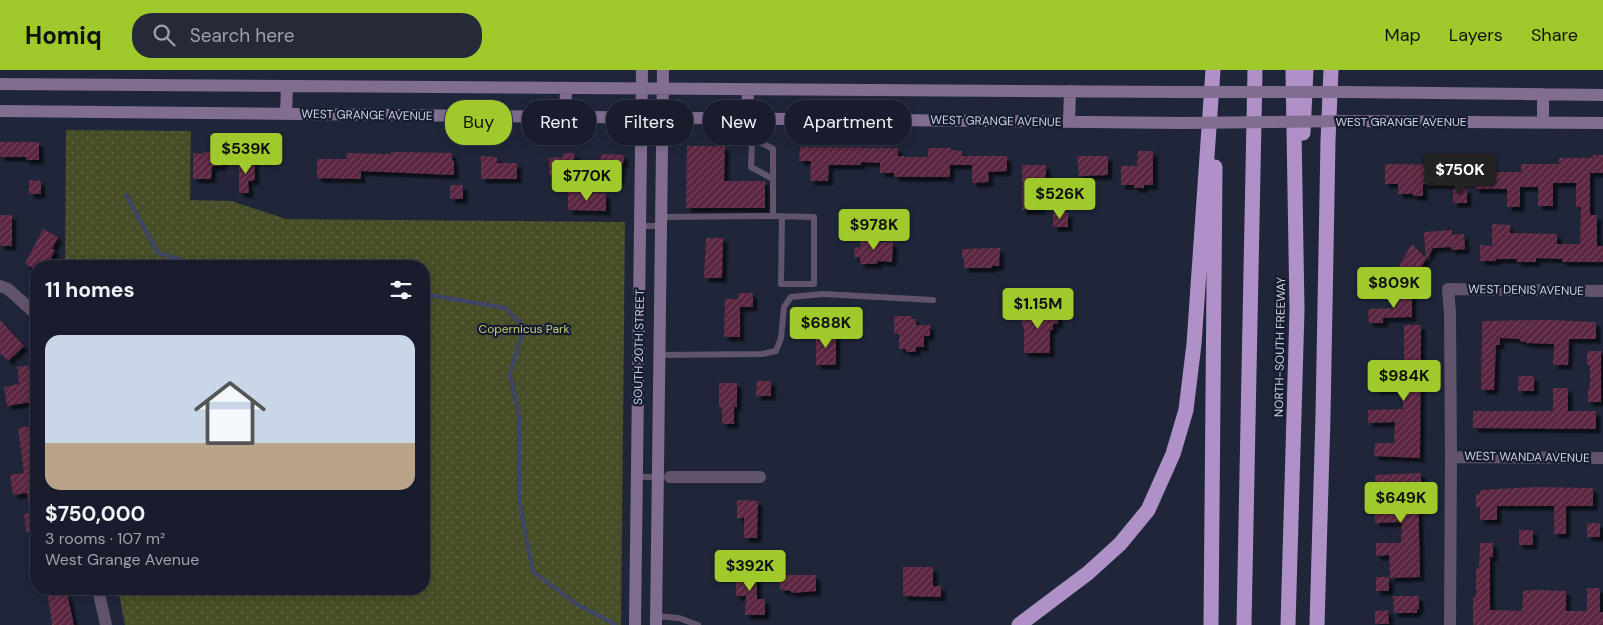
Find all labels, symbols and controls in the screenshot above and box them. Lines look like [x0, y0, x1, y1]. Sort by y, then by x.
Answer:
search box [132, 13, 482, 58]
text: Homiq [25, 20, 102, 51]
icon: search [150, 21, 178, 49]
text: Search here [190, 23, 295, 48]
text: Map [1385, 23, 1421, 47]
text: Layers [1449, 23, 1503, 47]
text: Share [1531, 23, 1578, 47]
chip: Buy [445, 100, 512, 145]
chip: Rent [522, 100, 596, 145]
chip: Filters [606, 100, 693, 145]
chip: New [703, 100, 775, 145]
chip: Apartment [785, 100, 911, 145]
street label: WEST GRANGE AVENUE [301, 106, 433, 124]
street label: WEST GRANGE AVENUE [930, 112, 1062, 130]
street label: WEST GRANGE AVENUE [1335, 114, 1467, 130]
pin: $539K [211, 132, 281, 175]
text: $539K [221, 138, 271, 159]
pin: $750K [1425, 154, 1495, 196]
text: $750K [1435, 159, 1485, 180]
pin: $770K [552, 160, 622, 202]
text: $770K [563, 165, 611, 186]
pin: $526K [1025, 178, 1095, 220]
text: $526K [1035, 183, 1085, 204]
pin: $978K [839, 208, 909, 251]
text: $978K [850, 214, 898, 235]
pin: $809K [1359, 266, 1429, 309]
text: $809K [1368, 272, 1420, 293]
text: 11 homes [45, 276, 135, 304]
icon: filters [387, 276, 415, 304]
street label: NORTH-SOUTH FREEWAY [1271, 277, 1289, 417]
street label: WEST DENIS AVENUE [1468, 281, 1584, 299]
pin: $1.15M [997, 288, 1079, 330]
street label: SOUTH 20TH STREET [630, 289, 648, 405]
text: $1.15M [1014, 293, 1062, 314]
pin: $688K [791, 306, 861, 349]
text: $688K [801, 312, 851, 333]
park label: Copernicus Park [479, 321, 569, 337]
pin: $984K [1369, 360, 1439, 402]
text: $984K [1379, 365, 1429, 386]
icon: home [185, 368, 275, 458]
street label: WEST WANDA AVENUE [1464, 448, 1590, 466]
pin: $649K [1366, 482, 1436, 524]
text: $649K [1376, 487, 1426, 508]
text: $750,000 [45, 500, 145, 528]
text: 3 rooms · 107 m² [45, 528, 165, 549]
text: West Grange Avenue [45, 549, 199, 570]
pin: $392K [715, 550, 785, 592]
text: $392K [726, 555, 774, 576]

